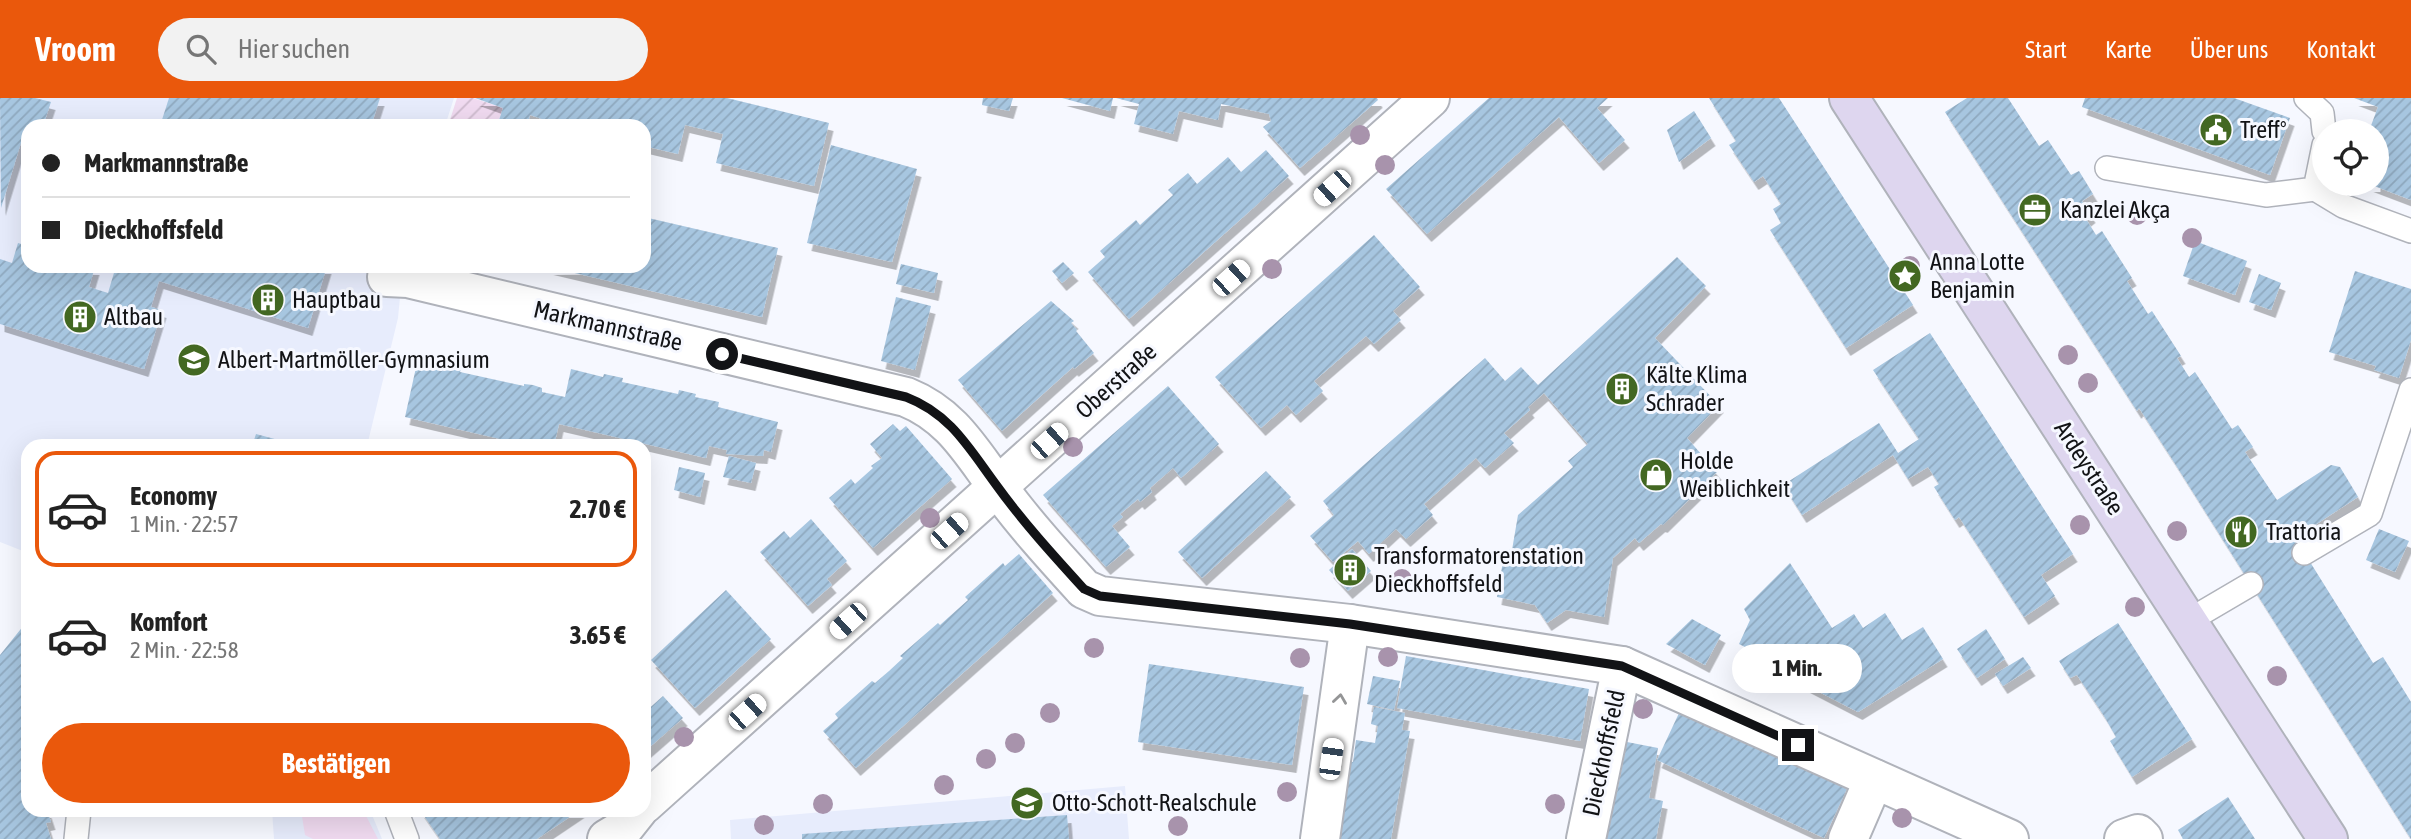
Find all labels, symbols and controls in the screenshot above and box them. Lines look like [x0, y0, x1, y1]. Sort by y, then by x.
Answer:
search box [158, 18, 648, 81]
text: Vroom [35, 30, 116, 68]
icon: search [182, 30, 220, 68]
text: Hier suchen [238, 34, 350, 64]
text: Start [2025, 36, 2067, 63]
text: Karte [2105, 36, 2152, 63]
text: Über uns [2190, 36, 2268, 63]
text: Kontakt [2306, 36, 2376, 63]
public building icon: Treff° [2197, 111, 2235, 149]
place label: Treff° [2240, 116, 2287, 143]
map controls [2312, 119, 2389, 196]
button: locate [2312, 119, 2389, 196]
text: Markmannstraße [84, 148, 249, 178]
car [1310, 166, 1355, 210]
office icon: Kanzlei Akça [2016, 191, 2054, 229]
place label: Kanzlei Akça [2060, 196, 2170, 223]
text: Dieckhoffsfeld [84, 215, 223, 245]
place label: Anna Lotte Benjamin [1930, 248, 2025, 303]
car [1209, 256, 1254, 300]
place icon: Anna Lotte Benjamin [1886, 257, 1924, 295]
building icon: Hauptbau [249, 281, 287, 319]
place label: Hauptbau [292, 286, 381, 313]
street label: Markmannstraße [531, 295, 685, 356]
building icon: Altbau [61, 298, 99, 336]
place label: Altbau [104, 303, 163, 330]
route start [706, 338, 738, 370]
street label: Oberstraße [1070, 338, 1161, 424]
school or university icon: Albert-Martmöller-Gymnasium [175, 341, 213, 379]
place label: Albert-Martmöller-Gymnasium [218, 346, 490, 373]
place label: Kälte Klima Schrader [1646, 361, 1748, 416]
building icon: Kälte Klima Schrader [1603, 370, 1641, 408]
street label: Ardeystraße [2049, 416, 2130, 520]
car [1027, 419, 1072, 463]
place label: Holde Weiblichkeit [1680, 447, 1790, 502]
shop icon: Holde Weiblichkeit [1637, 456, 1675, 494]
icon: car [46, 478, 109, 541]
text: Economy [130, 481, 217, 511]
text: 2.70 € [569, 494, 626, 524]
car [927, 509, 972, 553]
text: 1 Min. · 22:57 [130, 511, 238, 537]
restaurant icon: Trattoria [2222, 513, 2260, 551]
place label: Trattoria [2266, 518, 2341, 545]
place label: Transformatorenstation Dieckhoffsfeld [1374, 542, 1584, 597]
building icon: Transformatorenstation Dieckhoffsfeld [1331, 551, 1369, 589]
car [826, 599, 871, 643]
icon: car [46, 604, 109, 667]
text: Komfort [130, 607, 207, 637]
text: 3.65 € [569, 620, 626, 650]
text: 2 Min. · 22:58 [130, 637, 238, 663]
callout: 1 Min. [1733, 644, 1863, 692]
text: 1 Min. [1772, 655, 1822, 681]
street label: Dieckhoffsfeld [1577, 687, 1630, 819]
car [725, 690, 770, 734]
one-way arrow [1332, 693, 1347, 704]
button: Bestätigen [42, 723, 630, 803]
route end [1782, 729, 1814, 761]
car [1318, 737, 1345, 781]
school or university icon: Otto-Schott-Realschule [1008, 784, 1046, 822]
place label: Otto-Schott-Realschule [1052, 789, 1257, 816]

